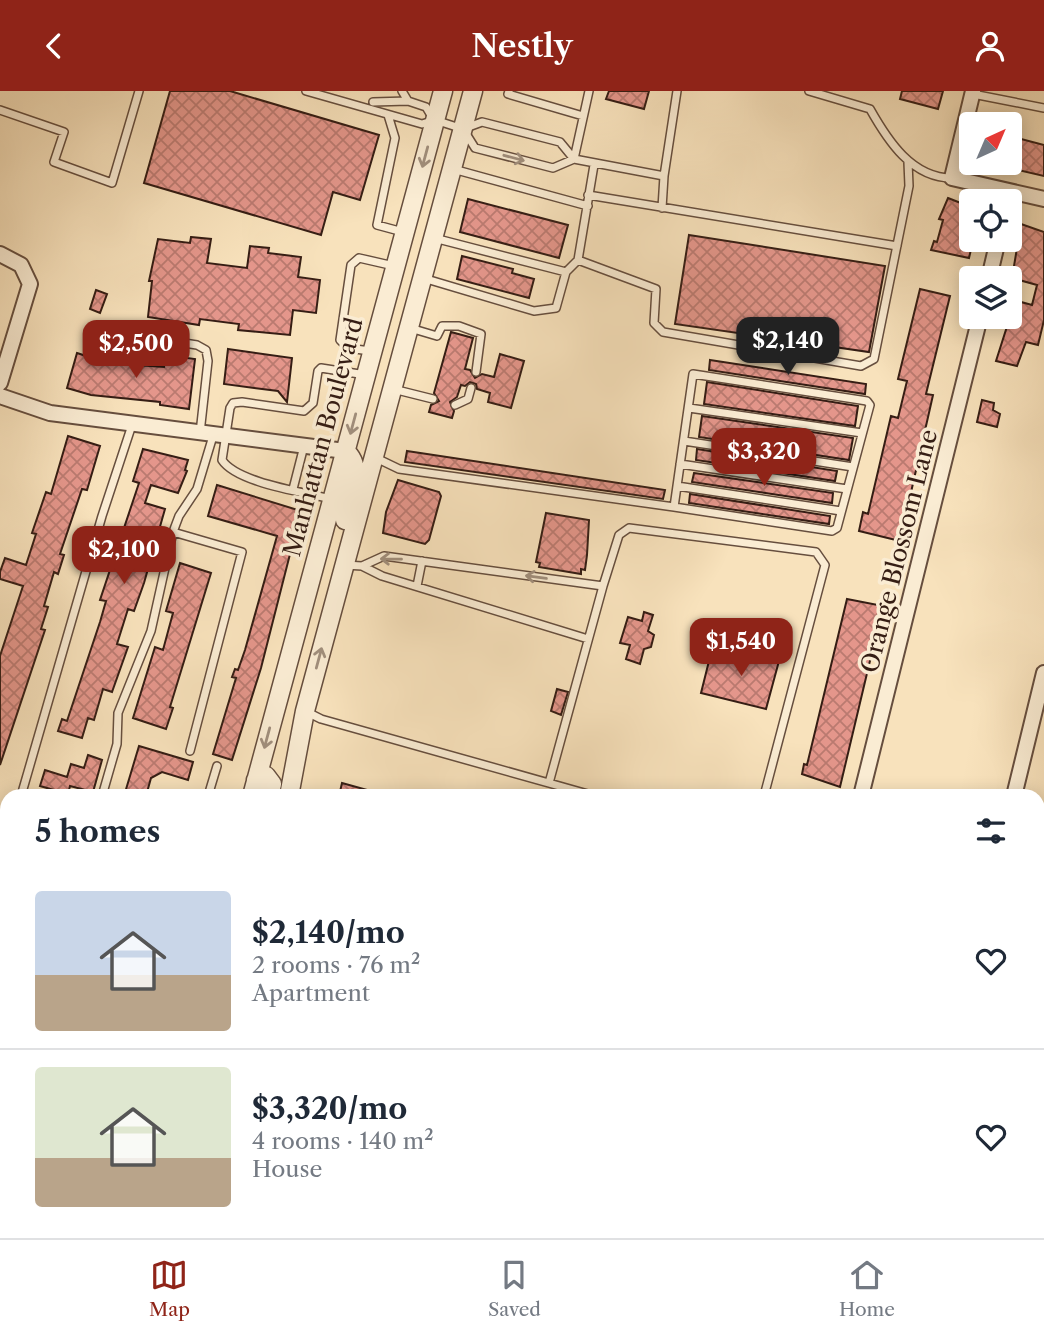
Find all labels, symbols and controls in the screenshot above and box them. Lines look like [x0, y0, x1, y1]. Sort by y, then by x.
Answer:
text: Nestly [471, 26, 573, 65]
icon: back [35, 27, 73, 65]
icon: person [971, 27, 1009, 65]
north arrow [959, 112, 1022, 175]
map controls [959, 112, 1022, 329]
one-way arrow [418, 145, 431, 168]
one-way arrow [502, 152, 525, 165]
button: locate [959, 189, 1022, 252]
button: layers [959, 266, 1022, 329]
street label: Manhattan Boulevard [277, 314, 369, 560]
pin: $2,140 [731, 317, 845, 377]
pin: $2,500 [79, 321, 193, 380]
text: $2,140 [752, 326, 824, 354]
text: $2,500 [99, 329, 173, 357]
one-way arrow [345, 413, 358, 435]
street label: Orange Blossom Lane [855, 426, 943, 676]
pin: $3,320 [707, 429, 821, 488]
text: $3,320 [727, 437, 801, 465]
pin: $2,100 [67, 526, 181, 586]
text: $2,100 [88, 535, 160, 563]
one-way arrow [380, 552, 403, 566]
one-way arrow [525, 570, 547, 583]
pin: $1,540 [684, 619, 798, 678]
text: $1,540 [706, 627, 776, 655]
one-way arrow [313, 647, 326, 670]
one-way arrow [260, 726, 273, 749]
icon: filters [972, 812, 1010, 850]
text: 5 homes [35, 813, 160, 850]
text: $2,140/mo [252, 914, 405, 951]
icon: home [91, 919, 175, 1003]
icon: heart [972, 942, 1010, 980]
text: 2 rooms · 76 m² [252, 951, 420, 979]
text: Apartment [252, 979, 370, 1007]
text: $3,320/mo [252, 1090, 407, 1127]
icon: home [91, 1095, 175, 1179]
icon: heart [972, 1118, 1010, 1156]
text: 4 rooms · 140 m² [252, 1127, 434, 1155]
text: House [252, 1155, 322, 1183]
tab: Map [149, 1256, 190, 1321]
tab: Saved [488, 1256, 541, 1321]
tab: Home [839, 1256, 895, 1321]

